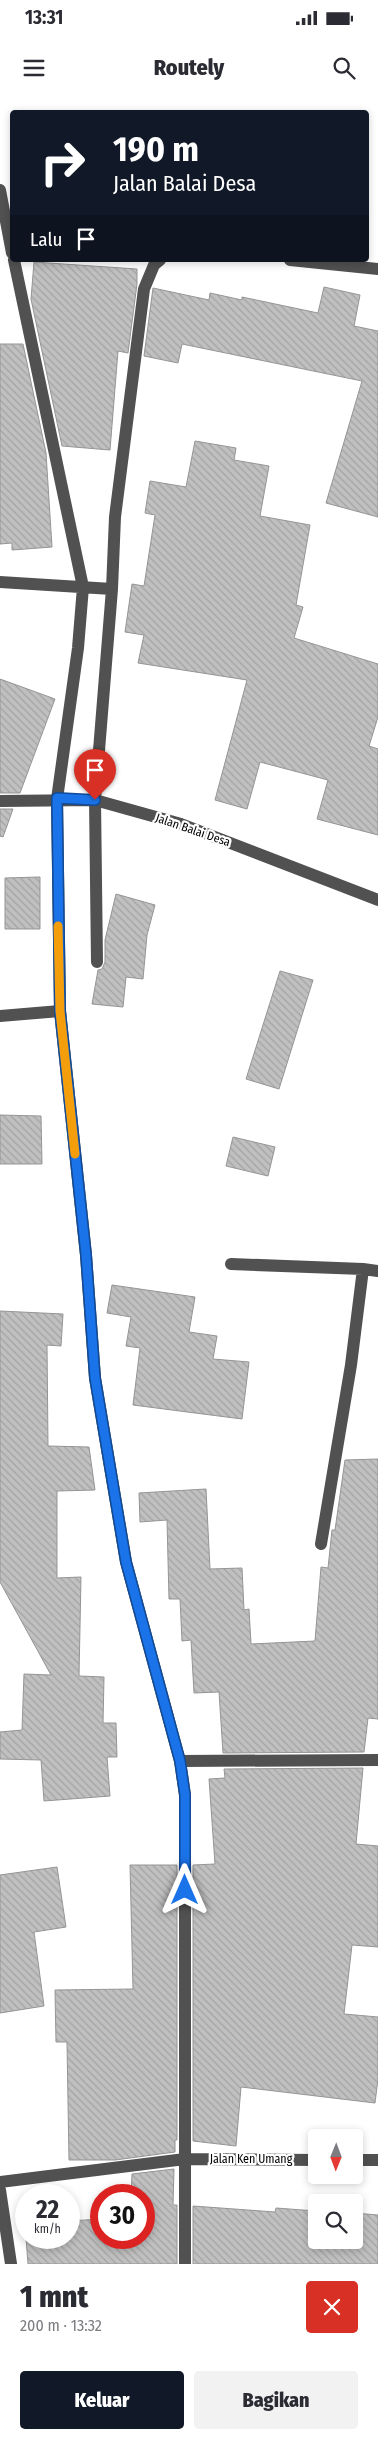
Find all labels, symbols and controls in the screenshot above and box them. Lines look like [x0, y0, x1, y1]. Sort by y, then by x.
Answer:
text: 13:31 [25, 6, 63, 29]
icon: menu [20, 54, 48, 82]
text: Routely [154, 54, 224, 81]
icon: search [330, 54, 358, 82]
text: 190 m [113, 128, 199, 170]
icon: right [30, 130, 95, 195]
text: Jalan Balai Desa [113, 170, 256, 197]
icon: arrive [72, 225, 100, 253]
text: Lalu [30, 228, 62, 251]
pin [74, 749, 116, 800]
icon: arrive [81, 756, 109, 784]
street label: Jalan Balai Desa [154, 811, 232, 849]
position arrow [158, 1863, 210, 1915]
north arrow [308, 2129, 362, 2184]
map controls [308, 2129, 363, 2249]
street label: Jalan Ken Umang [210, 2152, 293, 2166]
speed limit sign: 30 [90, 2184, 155, 2249]
button: search [308, 2194, 363, 2249]
text: 22 [36, 2195, 59, 2225]
text: km/h [34, 2222, 61, 2236]
text: 1 mnt [20, 2279, 88, 2315]
button: close [306, 2281, 358, 2333]
text: 200 m · 13:32 [20, 2316, 102, 2335]
button: Keluar [20, 2371, 184, 2429]
button: Bagikan [194, 2371, 358, 2429]

